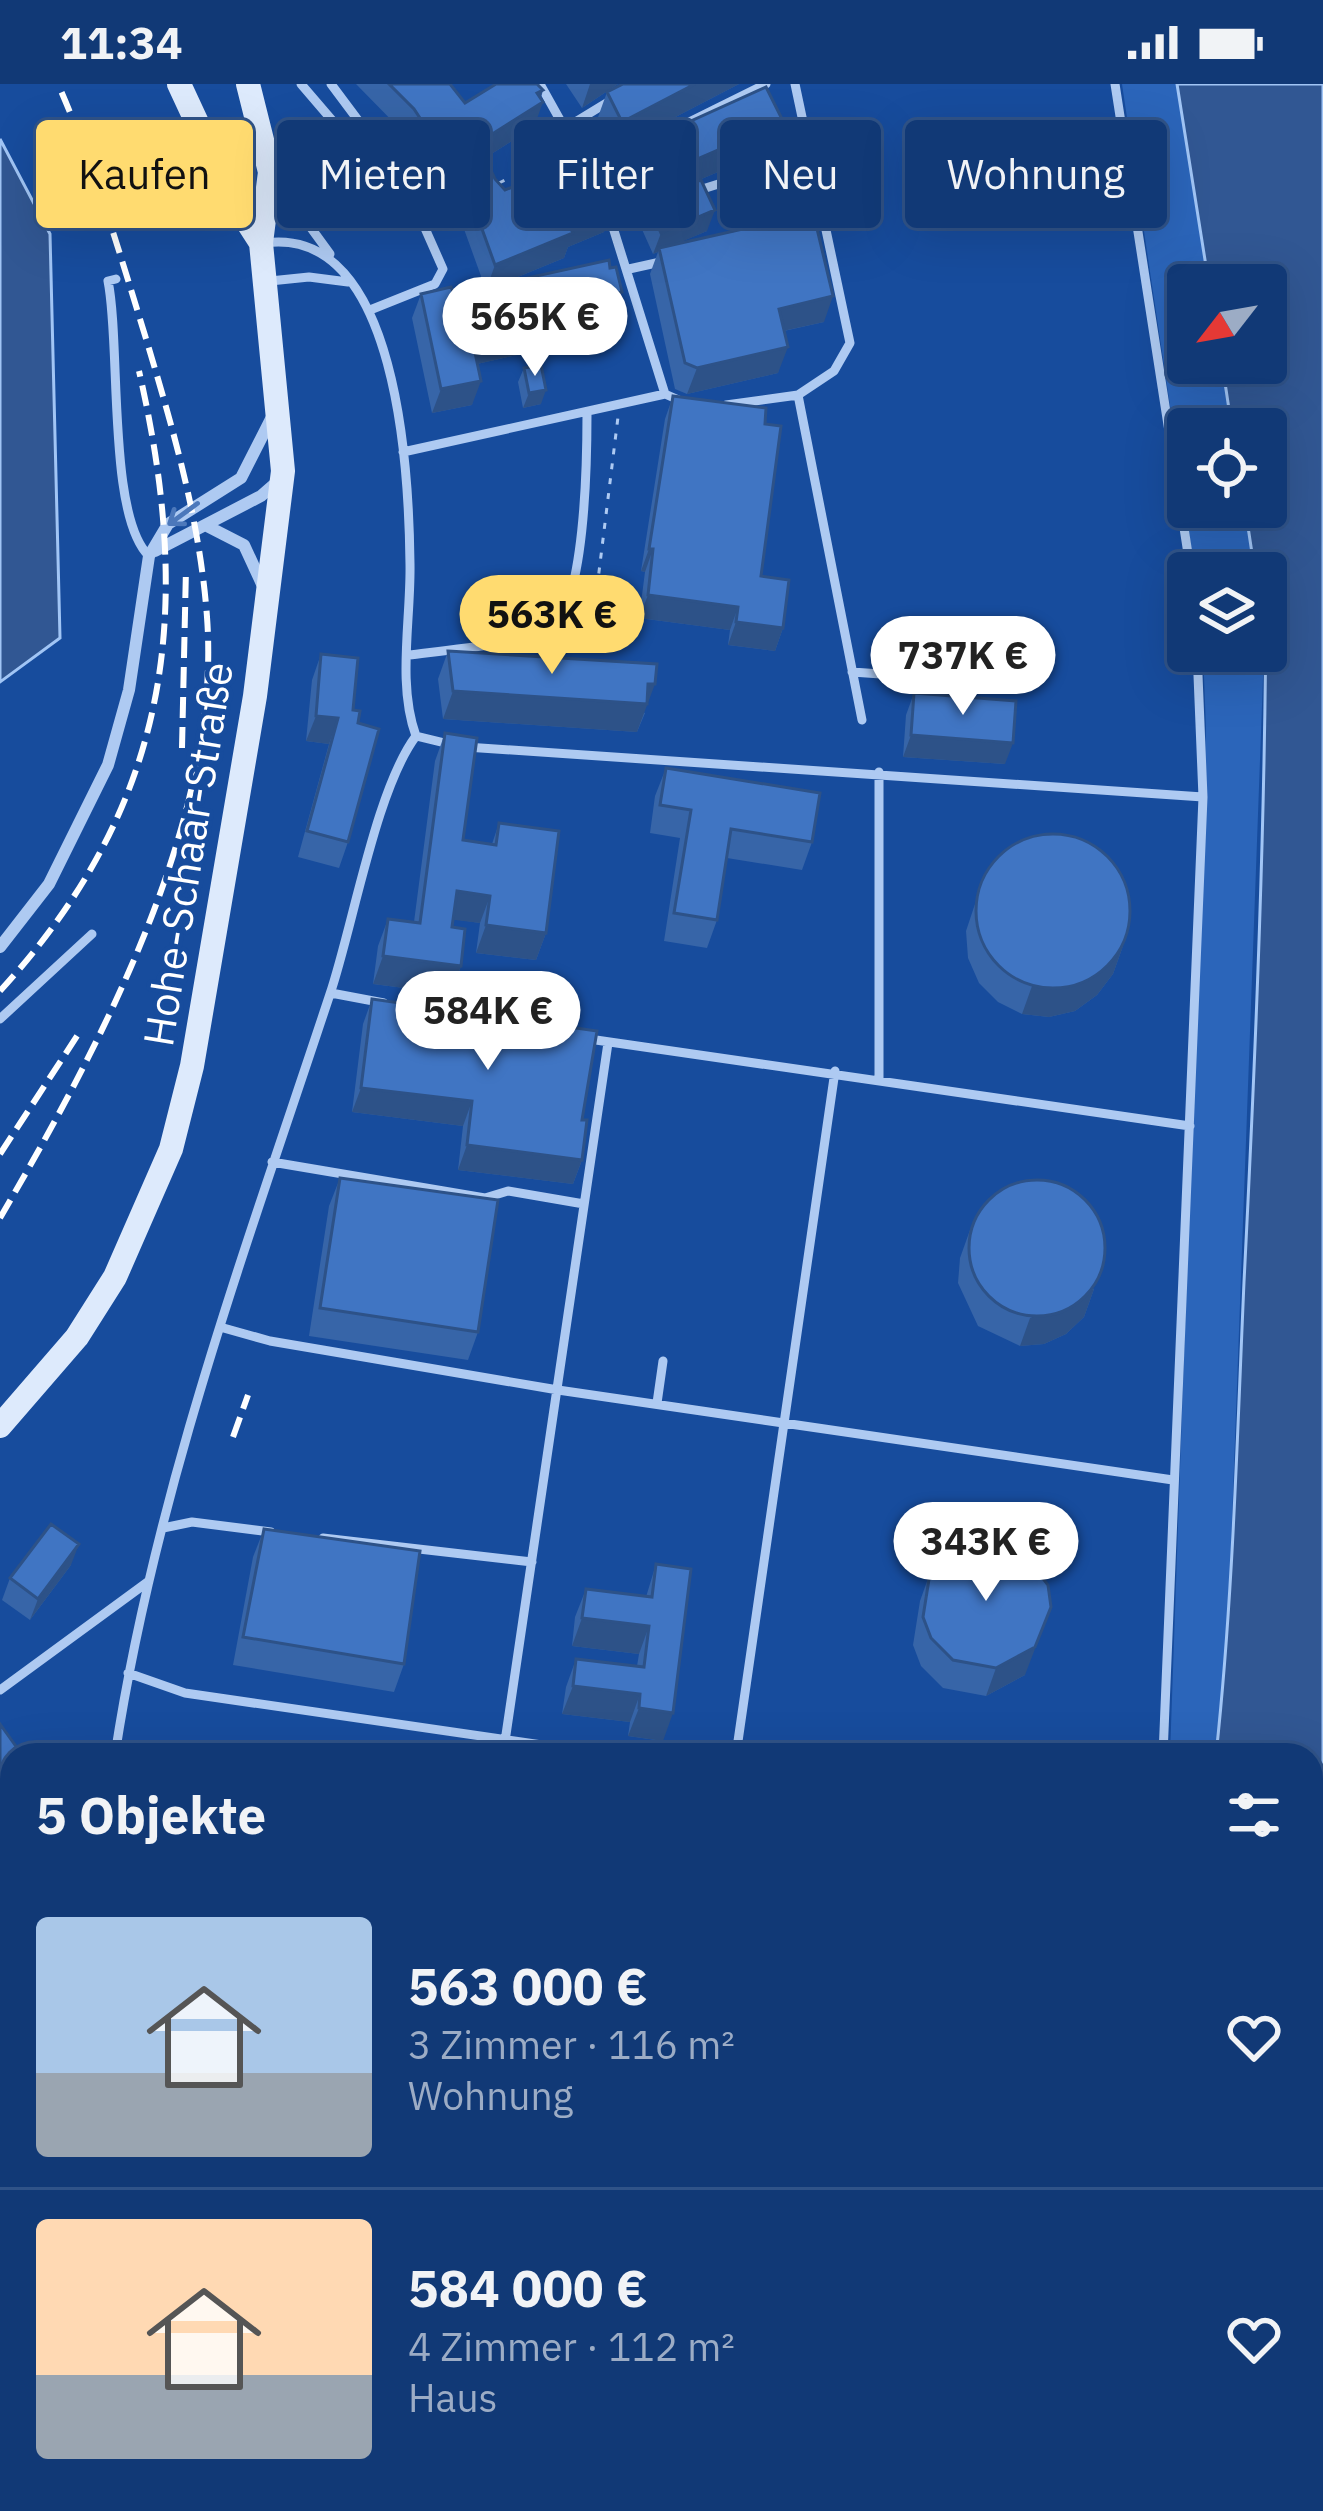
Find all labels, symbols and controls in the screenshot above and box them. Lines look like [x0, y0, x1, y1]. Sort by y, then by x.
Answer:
text: 11:34 [60, 13, 183, 71]
chip: Kaufen [36, 120, 253, 228]
chip: Mieten [277, 120, 490, 228]
chip: Filter [514, 120, 696, 228]
chip: Neu [720, 120, 881, 228]
chip: Wohnung [905, 120, 1167, 228]
north arrow [1167, 264, 1287, 384]
map controls [1167, 264, 1287, 672]
pin: 565K € [437, 277, 633, 379]
text: 565K € [469, 290, 601, 341]
button: locate [1167, 408, 1287, 528]
one-way arrow [167, 501, 200, 527]
button: layers [1167, 552, 1287, 672]
pin: 563K € [454, 575, 650, 677]
text: 563K € [486, 588, 618, 639]
pin: 737K € [865, 616, 1061, 718]
text: 737K € [897, 629, 1029, 680]
street label: Hohe-Schaar-Straße [130, 658, 245, 1050]
pin: 584K € [390, 971, 586, 1073]
text: 584K € [422, 984, 554, 1035]
pin: 343K € [888, 1502, 1084, 1604]
text: 343K € [920, 1515, 1052, 1566]
text: 5 Objekte [36, 1782, 266, 1848]
icon: filters [1221, 1782, 1287, 1848]
text: 563 000 € [408, 1953, 648, 2019]
icon: home [132, 1965, 276, 2109]
icon: heart [1221, 2004, 1287, 2070]
text: 3 Zimmer · 116 m² [408, 2019, 735, 2070]
text: Wohnung [408, 2070, 573, 2121]
text: 584 000 € [408, 2255, 648, 2321]
icon: home [132, 2267, 276, 2411]
icon: heart [1221, 2306, 1287, 2372]
text: 4 Zimmer · 112 m² [408, 2321, 735, 2372]
text: Haus [408, 2372, 498, 2423]

